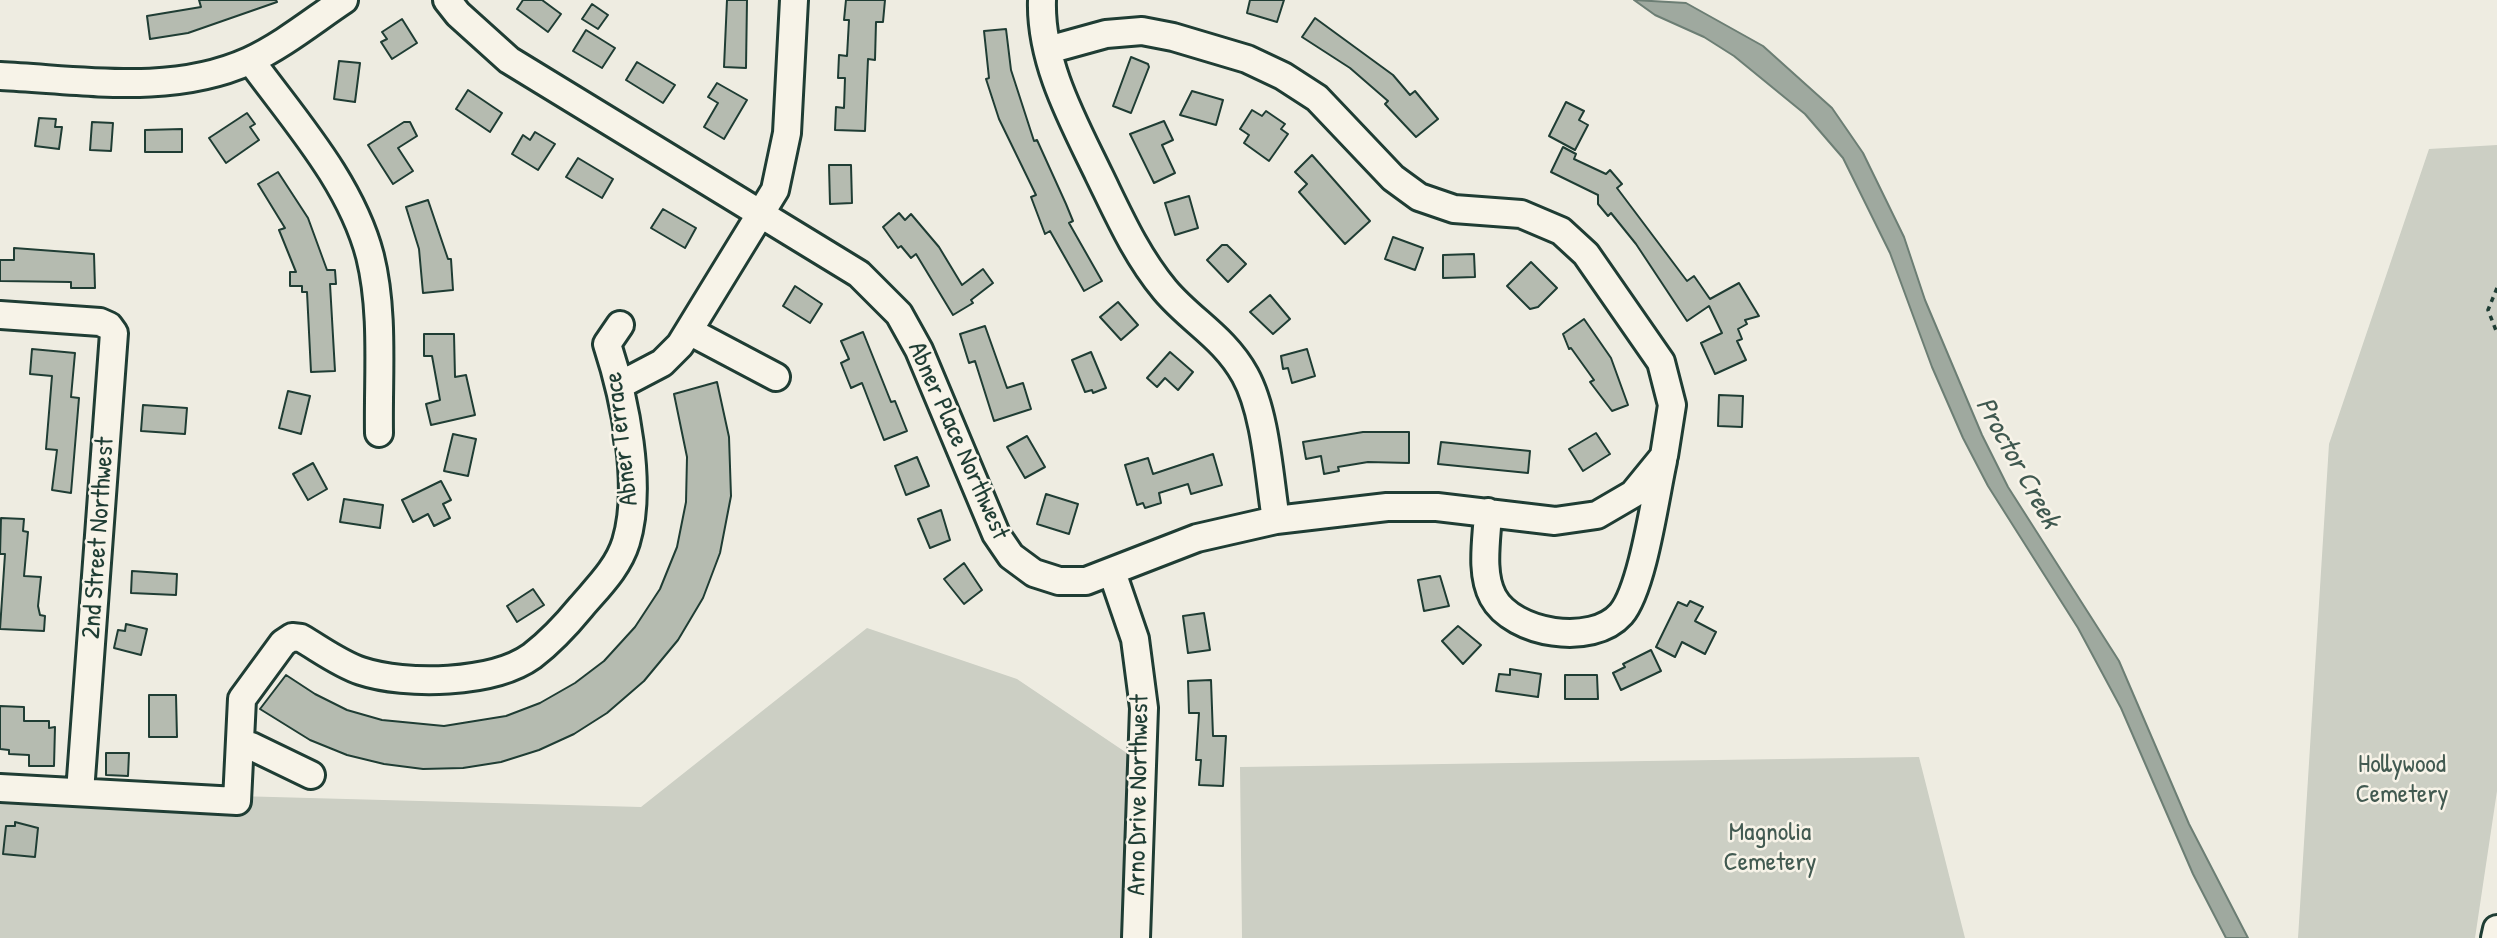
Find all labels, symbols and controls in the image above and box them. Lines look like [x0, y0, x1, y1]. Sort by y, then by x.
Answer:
street label: Abner Place Northwest [900, 337, 1016, 545]
street label: Abner Terrace [598, 370, 646, 508]
water label: Proctor Creek [1967, 392, 2067, 534]
street label: 2nd Street Northwest [76, 436, 122, 640]
street label: Arno Drive Northwest [1122, 694, 1156, 896]
park label: Hollywood Cemetery [2356, 749, 2448, 810]
park label: Magnolia Cemetery [1724, 817, 1816, 878]

